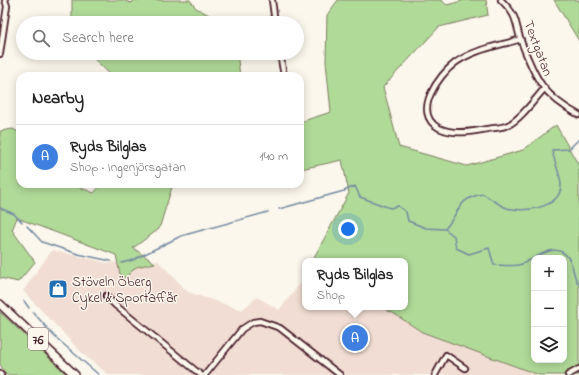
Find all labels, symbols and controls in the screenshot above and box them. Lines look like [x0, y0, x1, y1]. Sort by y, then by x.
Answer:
search box [16, 16, 304, 60]
street label: Textgatan [516, 18, 558, 80]
icon: search [30, 27, 52, 49]
text: Search here [62, 27, 134, 49]
text: Nearby [32, 86, 84, 111]
text: Ryds Bilglas [70, 136, 147, 158]
text: A [41, 147, 49, 166]
text: 140 m [260, 147, 288, 166]
text: Shop · Ingenjörsgatan [70, 158, 186, 177]
your location [338, 219, 358, 239]
map controls [531, 255, 567, 363]
button: + [531, 255, 567, 291]
popup [302, 258, 408, 310]
text: Ryds Bilglas [317, 264, 393, 286]
place label: Stöveln Öberg Cykel & Sportaffär [72, 272, 178, 310]
shop icon: Stöveln Öberg Cykel & Sportaffär [47, 278, 69, 300]
text: Shop [317, 286, 345, 305]
button: − [531, 291, 567, 327]
pin: A [342, 323, 368, 353]
button: layers [531, 327, 567, 363]
road number: 76 [28, 328, 48, 350]

